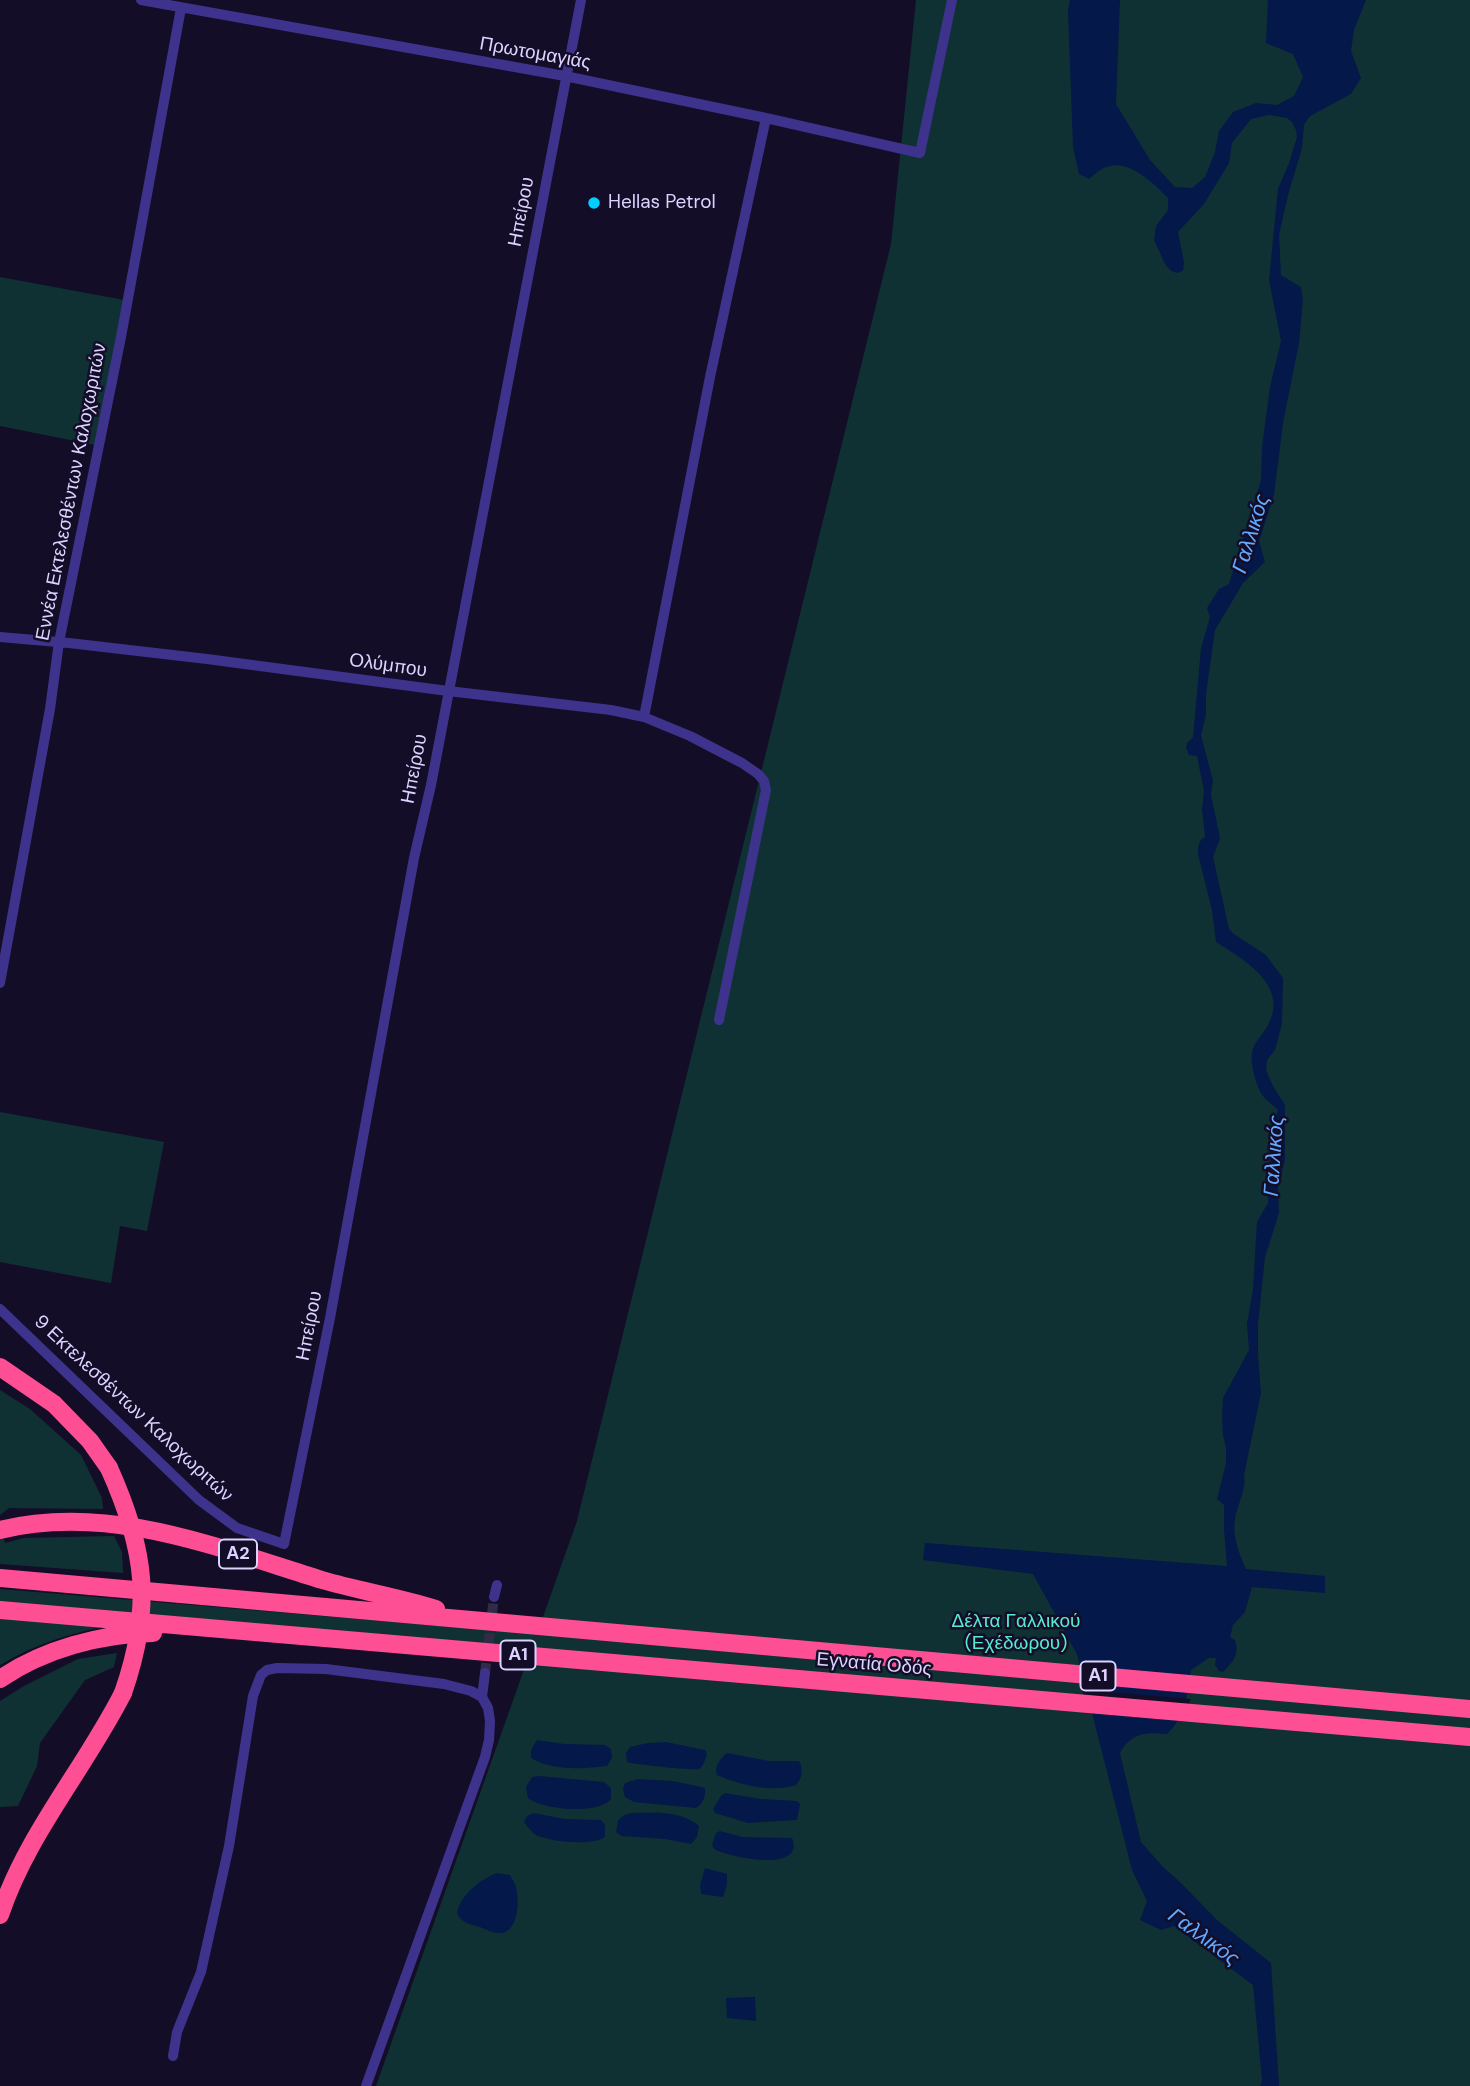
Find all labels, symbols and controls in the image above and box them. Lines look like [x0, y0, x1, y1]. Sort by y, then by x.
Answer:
street label: Πρωτομαγιάς [478, 33, 592, 75]
street label: Ηπείρου [504, 175, 540, 249]
place label: Hellas Petrol [608, 192, 716, 214]
marker: Hellas Petrol [586, 195, 602, 211]
street label: Εννέα Εκτελεσθέντων Καλοχωριτών [32, 341, 112, 643]
water label: Γαλλικός [1228, 491, 1276, 577]
street label: Ολύμπου [348, 649, 428, 683]
street label: Ηπείρου [397, 732, 433, 806]
water label: Γαλλικός [1260, 1115, 1290, 1197]
street label: Ηπείρου [292, 1289, 328, 1363]
street label: 9 Εκτελεσθέντων Καλοχωριτών [29, 1311, 237, 1507]
road number: Α2 [219, 1540, 257, 1568]
park label: Δέλτα Γαλλικού (Εχέδωρου) [952, 1611, 1080, 1655]
road number: Α1 [500, 1640, 536, 1670]
street label: Εγνατία Οδός [815, 1649, 933, 1681]
road number: Α1 [1080, 1661, 1116, 1690]
water label: Γαλλικός [1163, 1904, 1243, 1972]

